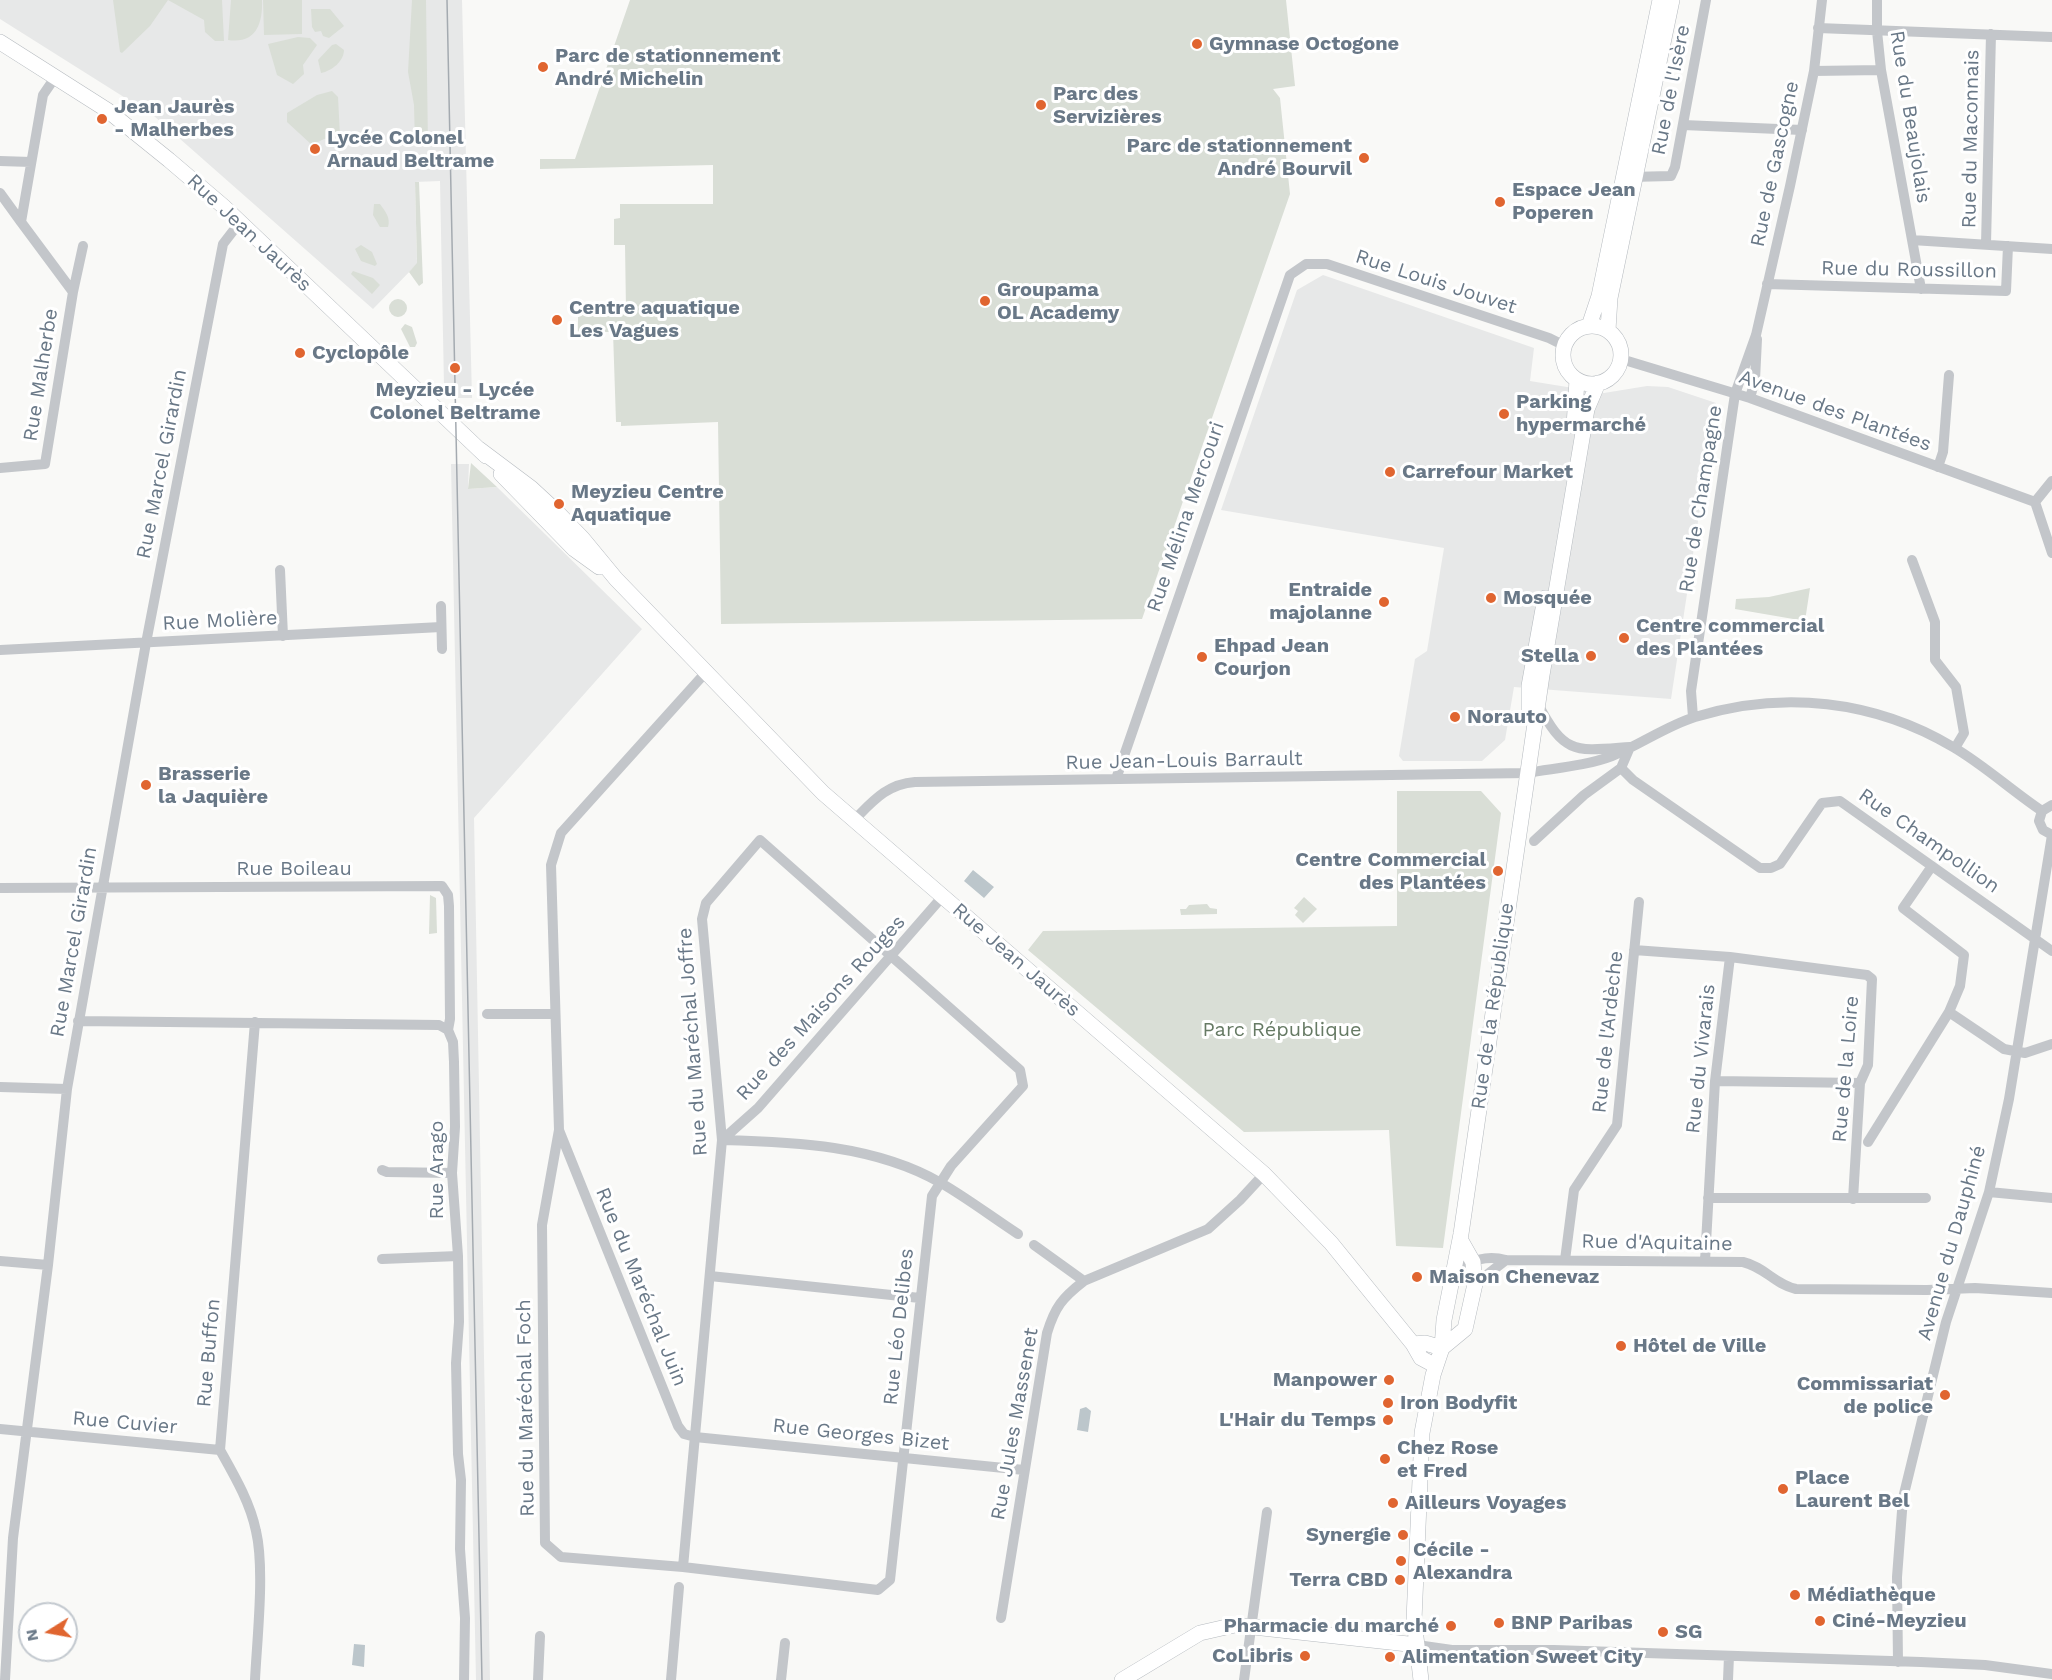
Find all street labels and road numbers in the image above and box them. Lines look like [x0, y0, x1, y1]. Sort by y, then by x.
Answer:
street label: Rue de l'Isère [1647, 23, 1695, 157]
street label: Rue du Beaujolais [1885, 29, 1935, 205]
street label: Rue du Maconnais [1957, 49, 1985, 229]
street label: Rue de Gascogne [1746, 79, 1804, 249]
street label: Rue Jean Jaurès [182, 169, 316, 297]
street label: Rue Louis Jouvet [1352, 245, 1520, 319]
street label: Rue du Roussillon [1821, 256, 1997, 284]
street label: Rue Malherbe [19, 307, 63, 443]
street label: Avenue des Plantées [1736, 365, 1934, 457]
street label: Rue Marcel Girardin [132, 367, 192, 561]
street label: Rue de Champagne [1674, 403, 1728, 595]
street label: Rue Mélina Mercouri [1142, 419, 1230, 615]
street label: Rue Molière [162, 606, 278, 636]
street label: Rue Jean-Louis Barrault [1065, 747, 1303, 775]
street label: Rue Champollion [1854, 783, 2004, 899]
street label: Rue Marcel Girardin [45, 845, 103, 1039]
street label: Rue Boileau [236, 857, 352, 881]
street label: Rue Jean Jaurès [947, 898, 1085, 1022]
street label: Rue de la République [1467, 901, 1519, 1111]
street label: Rue des Maisons Rouges [731, 910, 911, 1106]
street label: Rue du Maréchal Joffre [673, 927, 713, 1157]
street label: Rue de l'Ardèche [1588, 950, 1628, 1114]
street label: Rue du Vivarais [1681, 983, 1721, 1135]
street label: Rue de la Loire [1828, 995, 1864, 1143]
street label: Rue Arago [425, 1121, 449, 1219]
street label: Avenue du Dauphiné [1913, 1143, 1991, 1343]
street label: Rue du Maréchal Juin [590, 1184, 692, 1390]
street label: Rue d'Aquitaine [1581, 1230, 1733, 1256]
street label: Rue Léo Delibes [879, 1247, 919, 1407]
street label: Rue Buffon [192, 1298, 226, 1408]
street label: Rue du Maréchal Foch [512, 1299, 540, 1517]
street label: Rue Jules Massenet [986, 1326, 1044, 1522]
street label: Rue Cuvier [72, 1406, 178, 1440]
street label: Rue Georges Bizet [771, 1414, 951, 1456]

